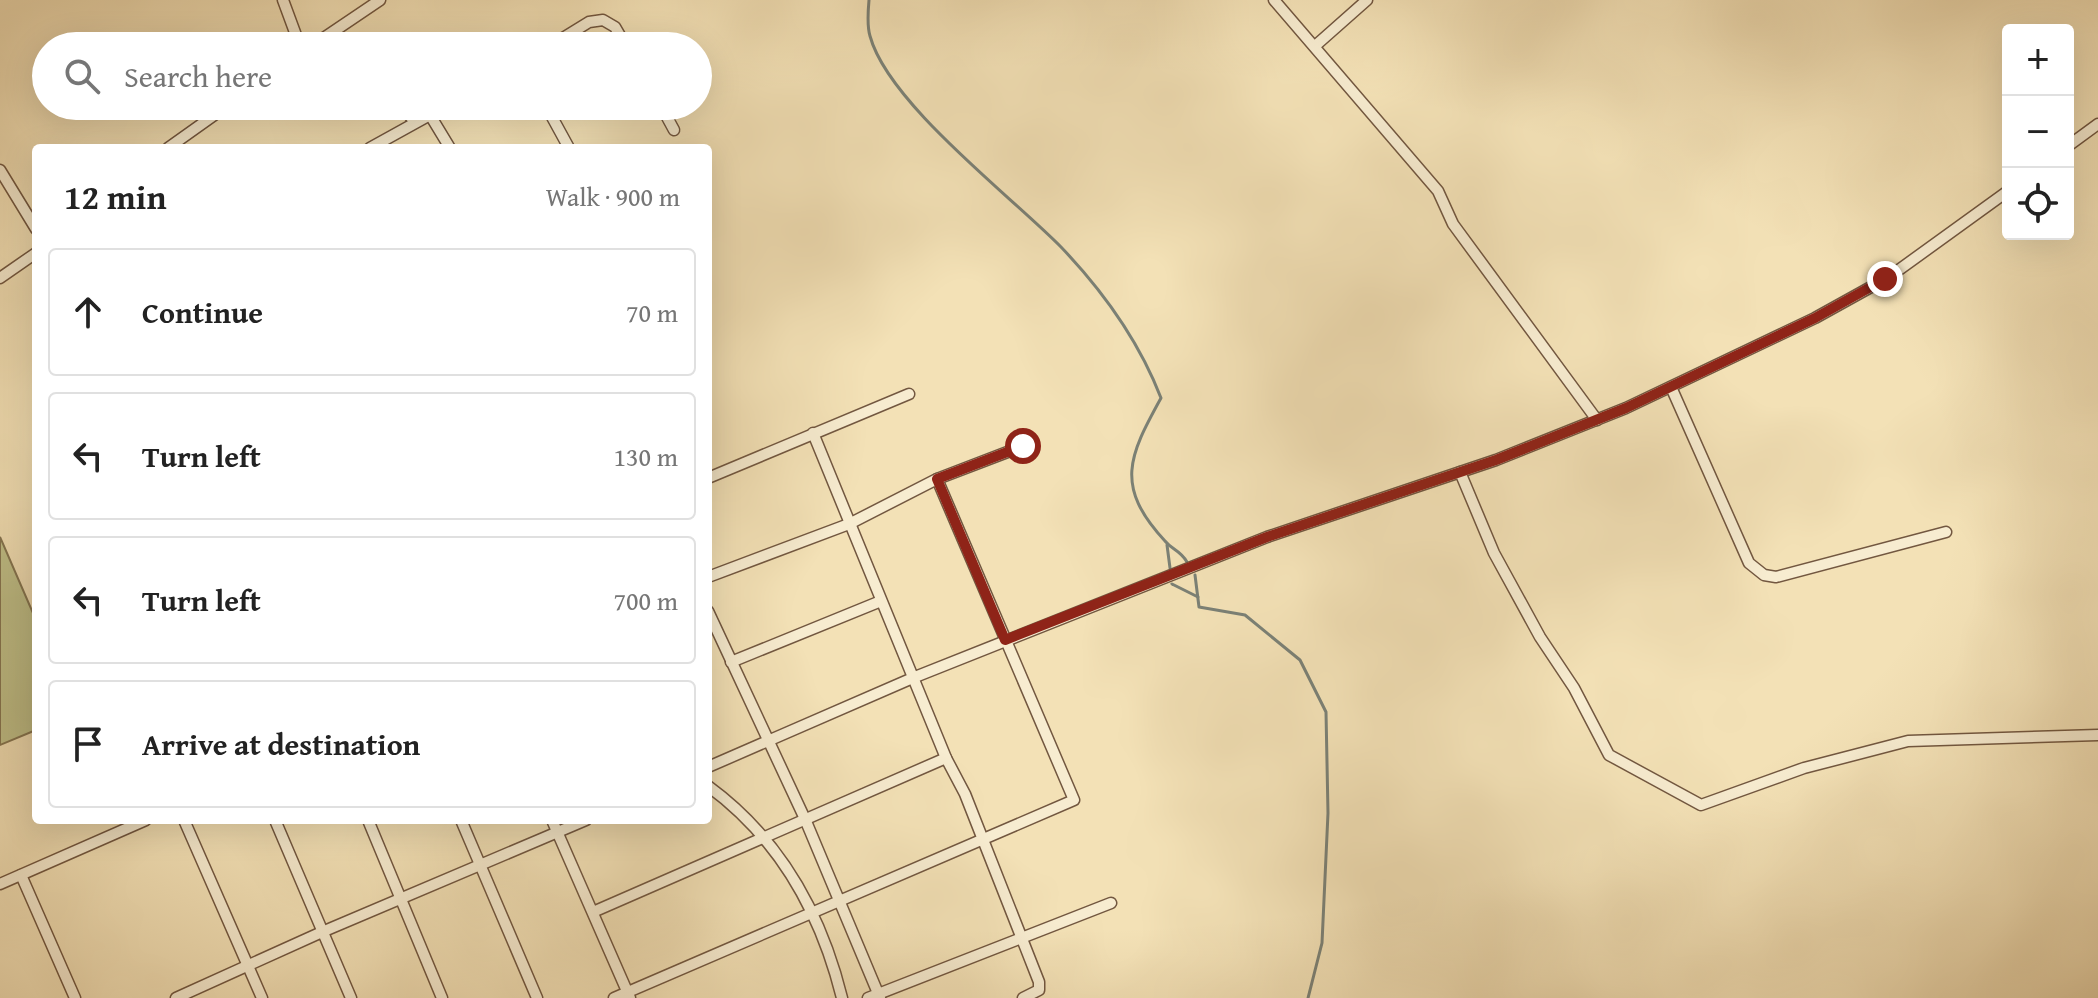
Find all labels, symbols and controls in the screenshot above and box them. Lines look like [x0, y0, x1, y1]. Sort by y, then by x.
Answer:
map controls [2002, 24, 2074, 240]
button: + [2002, 24, 2074, 96]
search box [32, 32, 712, 120]
icon: search [60, 54, 104, 98]
text: Search here [124, 54, 272, 98]
button: − [2002, 96, 2074, 168]
button: locate [2002, 168, 2074, 240]
text: 12 min [64, 172, 166, 221]
text: Walk · 900 m [546, 177, 680, 216]
route end [1867, 261, 1903, 297]
icon: ahead [66, 290, 110, 334]
text: Continue [142, 290, 263, 334]
text: 70 m [626, 293, 678, 332]
route start [1005, 428, 1041, 464]
icon: left [66, 434, 110, 478]
text: Turn left [142, 434, 261, 478]
text: 130 m [613, 437, 678, 476]
icon: left [66, 578, 110, 622]
text: Turn left [142, 578, 261, 622]
text: 700 m [613, 581, 678, 620]
icon: arrive [66, 722, 110, 766]
text: Arrive at destination [142, 722, 420, 766]

